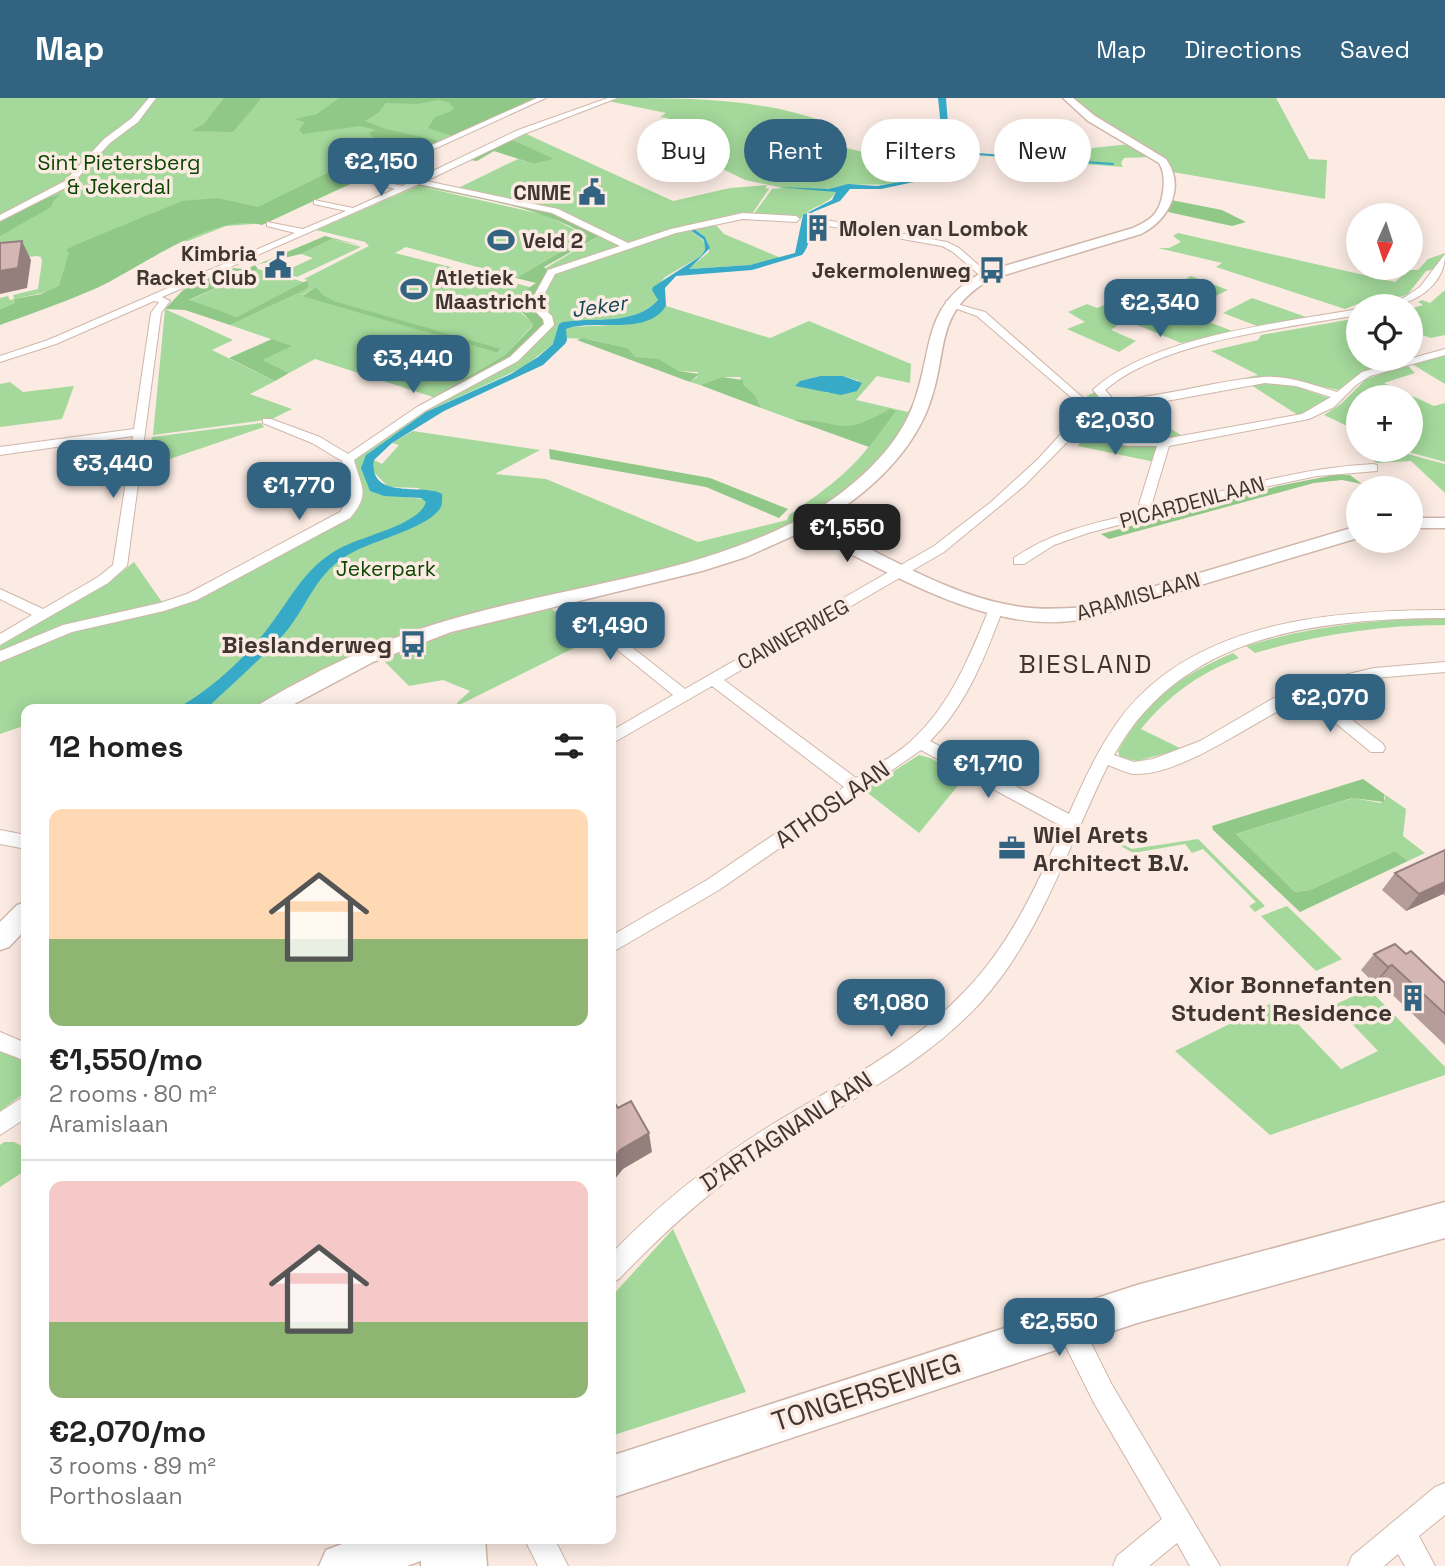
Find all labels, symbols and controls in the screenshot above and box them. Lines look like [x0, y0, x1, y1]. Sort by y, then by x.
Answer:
text: Map [35, 28, 104, 70]
text: Map [1096, 34, 1146, 65]
text: Directions [1184, 34, 1302, 65]
text: Saved [1340, 34, 1410, 65]
chip: Buy [637, 119, 730, 182]
chip: Rent [744, 119, 847, 182]
chip: Filters [861, 119, 980, 182]
chip: New [994, 119, 1091, 182]
pin: €2,150 [324, 139, 438, 198]
text: €2,150 [344, 146, 418, 176]
park label: Sint Pietersberg & Jekerdal [38, 149, 200, 200]
public building icon: CNME [577, 177, 607, 207]
place label: CNME [513, 179, 571, 206]
north arrow [1346, 203, 1423, 280]
map controls [1346, 203, 1423, 553]
building icon: Molen van Lombok [803, 213, 833, 243]
place label: Molen van Lombok [839, 215, 1028, 242]
sports icon: Veld 2 [486, 225, 516, 255]
place label: Veld 2 [522, 227, 583, 254]
place label: Kimbria Racket Club [136, 240, 257, 291]
public building icon: Kimbria Racket Club [263, 250, 293, 280]
bus stop icon: Jekermolenweg [977, 255, 1007, 285]
place label: Jekermolenweg [812, 257, 971, 284]
place label: Atletiek Maastricht [435, 264, 547, 315]
sports icon: Atletiek Maastricht [399, 274, 429, 304]
pin: €2,340 [1103, 280, 1217, 339]
text: €2,340 [1120, 287, 1200, 317]
water label: Jeker [570, 288, 630, 323]
button: locate [1346, 294, 1423, 371]
pin: €3,440 [356, 336, 470, 395]
text: €3,440 [373, 343, 453, 373]
button: + [1346, 385, 1423, 462]
pin: €2,030 [1058, 398, 1172, 457]
text: €2,030 [1075, 405, 1155, 435]
pin: €3,440 [56, 440, 170, 500]
text: €3,440 [73, 448, 153, 478]
pin: €1,770 [242, 462, 356, 522]
text: €1,770 [263, 470, 335, 500]
street label: PICARDENLAAN [1116, 470, 1268, 534]
button: − [1346, 476, 1423, 553]
pin: €1,550 [790, 504, 904, 564]
text: €1,550 [809, 512, 885, 542]
park label: Jekerpark [336, 555, 436, 582]
street label: ARAMISLAAN [1073, 565, 1203, 627]
street label: CANNERWEG [732, 592, 854, 676]
pin: €1,490 [553, 602, 667, 662]
text: €1,490 [572, 610, 648, 640]
place label: Bieslanderweg [222, 629, 392, 660]
bus stop icon: Bieslanderweg [398, 629, 428, 659]
district label: BIESLAND [1018, 647, 1154, 681]
pin: €2,070 [1273, 674, 1387, 734]
text: €2,070 [1291, 682, 1369, 712]
text: 12 homes [49, 727, 184, 766]
icon: filters [550, 727, 588, 765]
pin: €1,710 [931, 740, 1045, 800]
text: €1,710 [953, 748, 1023, 778]
street label: ATHOSLAAN [769, 753, 895, 855]
place label: Wiel Arets Architect B.V. [1033, 819, 1190, 878]
office icon: Wiel Arets Architect B.V. [997, 833, 1027, 863]
icon: home [256, 854, 382, 980]
place label: Xior Bonnefanten Student Residence [1171, 969, 1392, 1028]
pin: €1,080 [834, 979, 948, 1039]
building icon: Xior Bonnefanten Student Residence [1398, 983, 1428, 1013]
text: €1,080 [853, 987, 929, 1017]
text: €1,550/mo [49, 1040, 203, 1079]
street label: D'ARTAGNANLAAN [694, 1064, 878, 1198]
text: 2 rooms · 80 m² [49, 1079, 217, 1109]
text: Aramislaan [49, 1109, 169, 1139]
icon: home [256, 1226, 382, 1352]
pin: €2,550 [1002, 1298, 1116, 1358]
text: €2,550 [1020, 1306, 1098, 1336]
street label: TONGERSEWEG [767, 1345, 965, 1439]
text: €2,070/mo [49, 1412, 206, 1451]
text: 3 rooms · 89 m² [49, 1451, 216, 1481]
text: Porthoslaan [49, 1481, 183, 1511]

